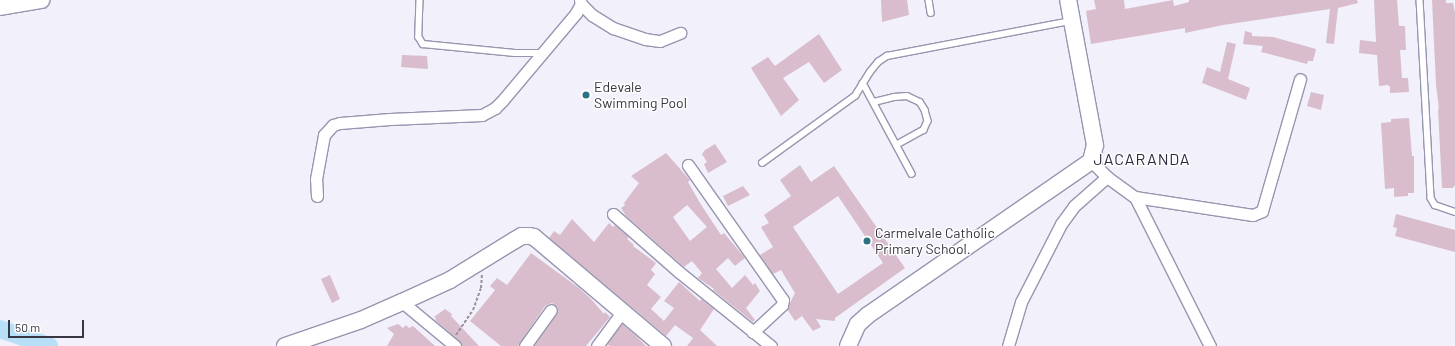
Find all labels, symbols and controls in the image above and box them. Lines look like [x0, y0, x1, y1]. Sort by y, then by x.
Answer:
place label: Edevale Swimming Pool [594, 79, 687, 112]
marker: Edevale Swimming Pool [581, 90, 591, 100]
district label: JACARANDA [1094, 149, 1190, 169]
place label: Carmelvale Catholic Primary School. [875, 225, 995, 258]
marker: Carmelvale Catholic Primary School. [862, 236, 872, 246]
scale bar [10, 312, 86, 338]
text: 50 m [15, 320, 40, 334]

